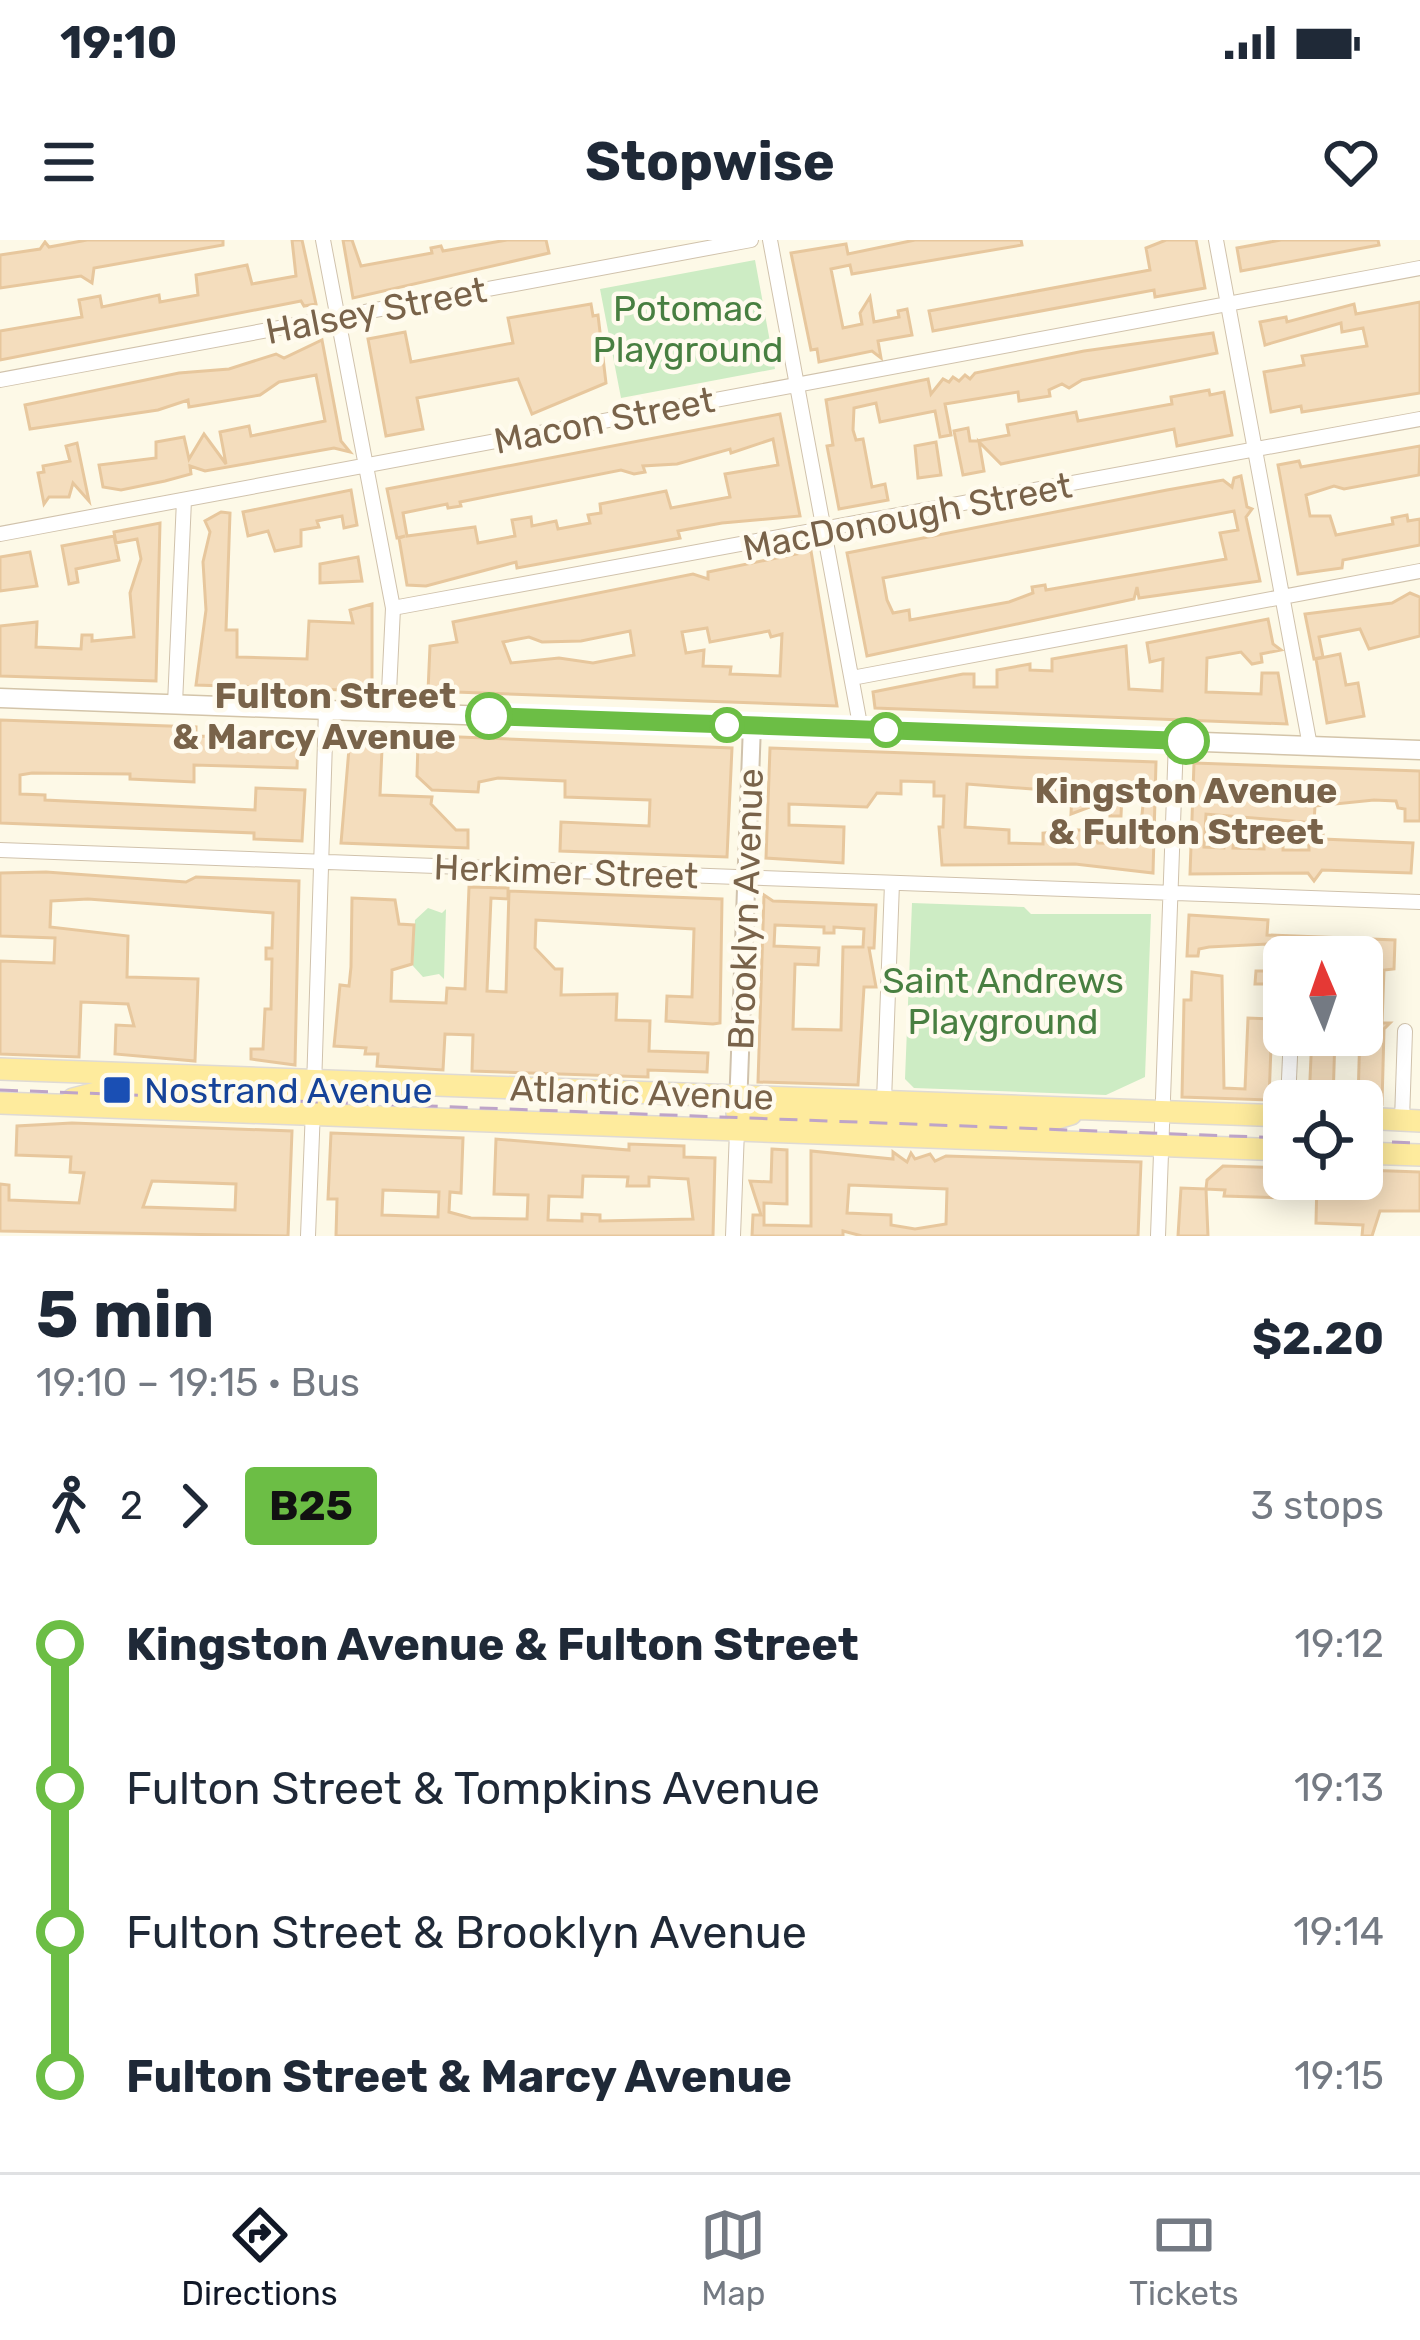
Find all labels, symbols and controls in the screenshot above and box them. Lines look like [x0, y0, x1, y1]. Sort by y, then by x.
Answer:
text: 19:10 [60, 16, 177, 69]
icon: menu [36, 129, 102, 195]
icon: heart [1318, 129, 1384, 195]
text: Stopwise [585, 130, 835, 194]
street label: Halsey Street [262, 268, 490, 353]
park label: Potomac Playground [593, 287, 783, 371]
street label: Macon Street [490, 378, 718, 463]
street label: MacDonough Street [739, 463, 1075, 569]
place label: Fulton Street & Marcy Avenue [172, 674, 456, 758]
marker: Fulton Street & Marcy Avenue [467, 694, 511, 738]
unlabelled marker [711, 709, 743, 741]
unlabelled marker [870, 714, 902, 746]
marker: Kingston Avenue & Fulton Street [1164, 719, 1208, 763]
street label: Brooklyn Avenue [719, 768, 772, 1051]
place label: Kingston Avenue & Fulton Street [1035, 769, 1337, 853]
street label: Herkimer Street [433, 845, 699, 898]
north arrow [1263, 936, 1383, 1056]
map controls [1263, 936, 1383, 1200]
park label: Saint Andrews Playground [882, 959, 1124, 1043]
street label: Atlantic Avenue [509, 1066, 775, 1119]
place label: Nostrand Avenue [144, 1069, 433, 1112]
marker: Nostrand Avenue [101, 1074, 133, 1106]
button: locate [1263, 1080, 1383, 1200]
text: 5 min [36, 1275, 214, 1354]
text: $2.20 [1252, 1312, 1384, 1365]
text: 19:10 – 19:15 · Bus [36, 1360, 360, 1406]
icon: walk [36, 1473, 102, 1539]
icon: forward [161, 1473, 227, 1539]
text: B25 [269, 1481, 353, 1531]
text: 2 [120, 1483, 143, 1529]
text: 3 stops [1250, 1483, 1384, 1529]
text: Kingston Avenue & Fulton Street [126, 1618, 859, 1671]
text: 19:12 [1295, 1621, 1384, 1667]
text: Fulton Street & Tompkins Avenue [126, 1762, 820, 1815]
text: 19:13 [1294, 1765, 1384, 1811]
text: Fulton Street & Brooklyn Avenue [126, 1906, 807, 1959]
text: 19:14 [1293, 1909, 1384, 1955]
text: Fulton Street & Marcy Avenue [126, 2050, 792, 2103]
text: 19:15 [1294, 2053, 1384, 2099]
tab: Directions [181, 2202, 338, 2313]
tab: Map [700, 2202, 766, 2313]
tab: Tickets [1129, 2202, 1239, 2313]

